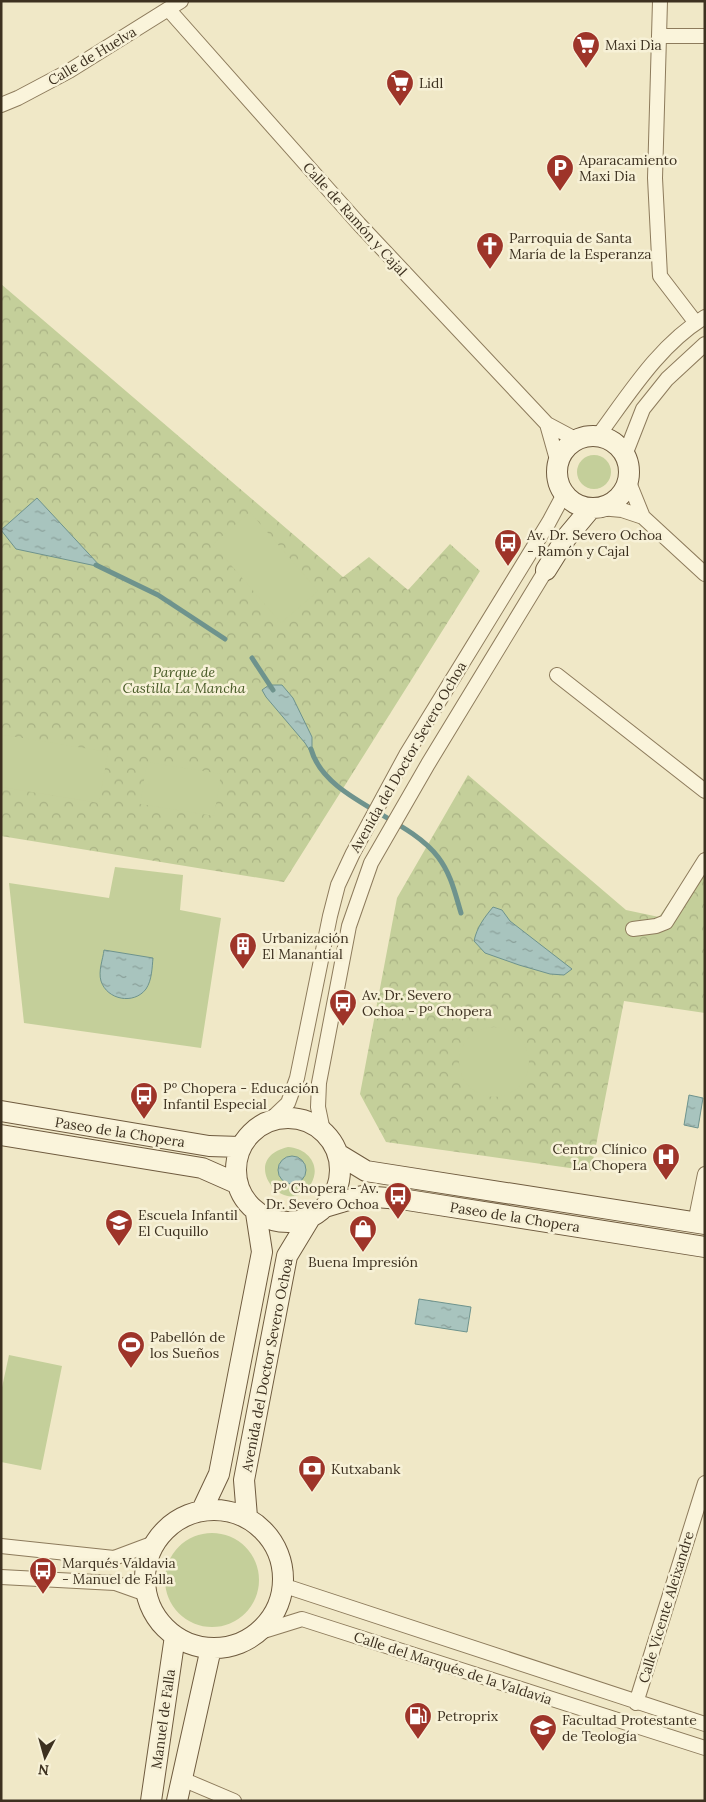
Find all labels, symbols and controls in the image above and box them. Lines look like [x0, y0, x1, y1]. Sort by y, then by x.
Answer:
street label: Calle de Huelva [44, 23, 140, 89]
supermarket icon: Maxi Dia [571, 30, 601, 69]
place label: Maxi Dia [605, 36, 662, 54]
supermarket icon: Lidl [385, 68, 415, 107]
place label: Lidl [419, 74, 443, 92]
place label: Aparacamiento Maxi Dia [578, 151, 677, 185]
parking icon: Aparacamiento Maxi Dia [545, 153, 575, 192]
street label: Calle de Ramón y Cajal [299, 158, 411, 280]
place label: Parroquia de Santa María de la Esperanza [509, 229, 652, 263]
church icon: Parroquia de Santa María de la Esperanza [475, 231, 505, 270]
place label: Av. Dr. Severo Ochoa - Ramón y Cajal [526, 526, 662, 560]
bus stop icon: Av. Dr. Severo Ochoa - Ramón y Cajal [493, 528, 523, 567]
street label: Avenida del Doctor Severo Ochoa [345, 658, 470, 857]
park label: Parque de Castilla La Mancha [123, 663, 246, 697]
place label: Urbanización El Manantial [262, 929, 349, 963]
building icon: Urbanización El Manantial [228, 931, 258, 970]
place label: Av. Dr. Severo Ochoa - Pº Chopera [361, 986, 492, 1020]
bus stop icon: Av. Dr. Severo Ochoa - Pº Chopera [328, 988, 358, 1027]
place label: Pº Chopera - Educación Infantil Especial [163, 1079, 319, 1113]
bus stop icon: Pº Chopera - Educación Infantil Especial [129, 1081, 159, 1120]
street label: Paseo de la Chopera [54, 1113, 186, 1151]
place label: Centro Clínico La Chopera [552, 1140, 647, 1174]
hospital icon: Centro Clínico La Chopera [651, 1142, 681, 1181]
place label: Pº Chopera - Av. Dr. Severo Ochoa [266, 1179, 379, 1213]
bus stop icon: Pº Chopera - Av. Dr. Severo Ochoa [383, 1181, 413, 1220]
street label: Paseo de la Chopera [449, 1198, 581, 1236]
place label: Escuela Infantil El Cuquillo [138, 1206, 238, 1240]
school or university icon: Escuela Infantil El Cuquillo [104, 1208, 134, 1247]
shop icon: Buena Impresión [348, 1214, 378, 1253]
place label: Buena Impresión [308, 1253, 419, 1271]
street label: Avenida del Doctor Severo Ochoa [237, 1256, 297, 1475]
place label: Pabellón de los Sueños [150, 1328, 226, 1362]
sports icon: Pabellón de los Sueños [116, 1330, 146, 1369]
bank icon: Kutxabank [297, 1454, 327, 1493]
place label: Kutxabank [331, 1460, 401, 1478]
street label: Calle Vicente Aleixandre [634, 1528, 698, 1685]
place label: Marqués Valdavia - Manuel de Falla [62, 1554, 176, 1588]
bus stop icon: Marqués Valdavia - Manuel de Falla [28, 1556, 58, 1595]
street label: Calle del Marqués de la Valdavia [352, 1627, 554, 1709]
street label: Manuel de Falla [147, 1668, 179, 1770]
fuel station icon: Petroprix [403, 1701, 433, 1740]
place label: Petroprix [437, 1707, 499, 1725]
place label: Facultad Protestante de Teología [562, 1711, 697, 1745]
school or university icon: Facultad Protestante de Teología [528, 1713, 558, 1752]
north arrow [20, 1732, 70, 1782]
text: N [37, 1760, 50, 1779]

